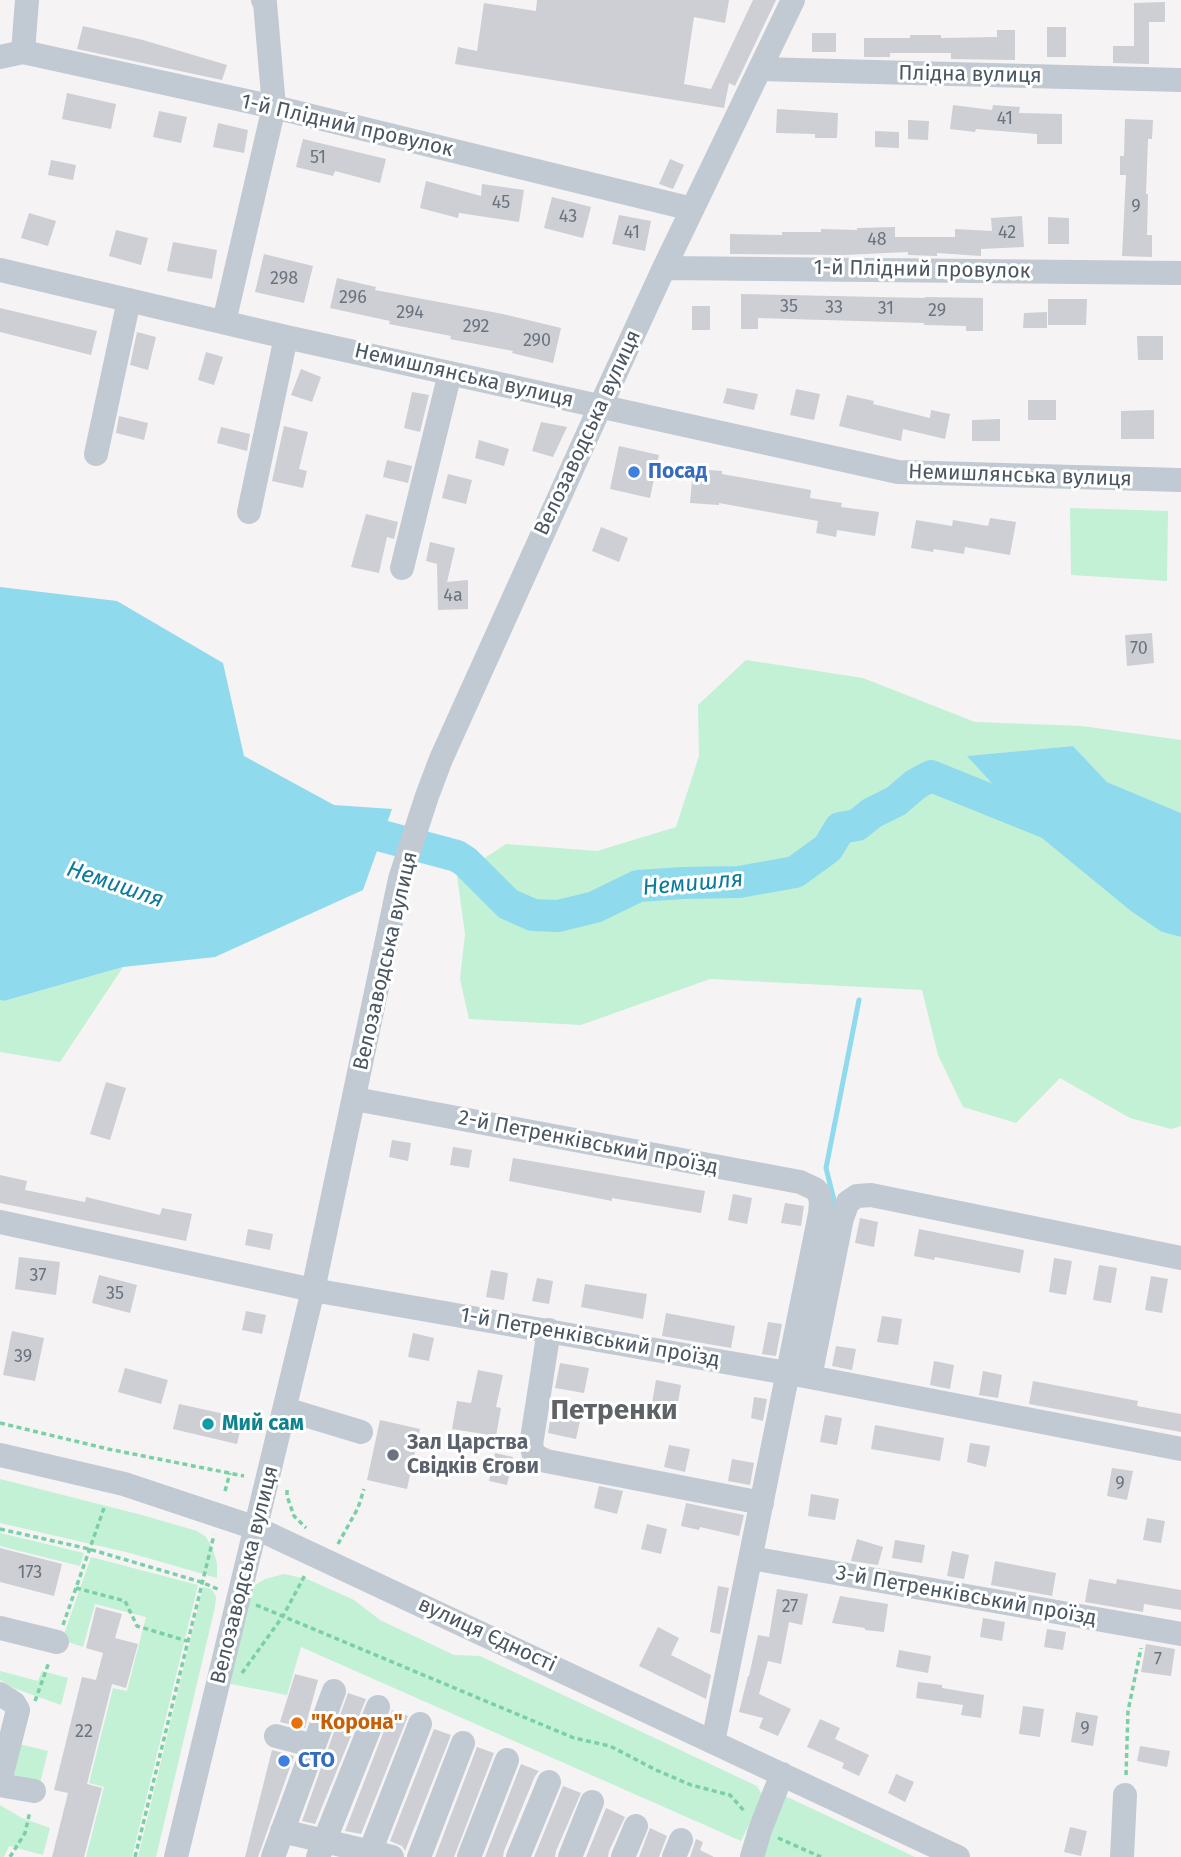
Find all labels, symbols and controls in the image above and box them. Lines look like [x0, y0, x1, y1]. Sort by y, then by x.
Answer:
street label: Плідна вулиця [898, 61, 1042, 89]
street label: 1-й Плідний провулок [239, 89, 455, 163]
house number: 41 [997, 108, 1013, 130]
house number: 51 [310, 147, 326, 169]
house number: 45 [492, 192, 510, 214]
house number: 9 [1131, 196, 1141, 218]
house number: 43 [559, 206, 577, 228]
house number: 41 [624, 222, 640, 244]
house number: 42 [998, 222, 1016, 244]
house number: 48 [867, 229, 887, 251]
street label: 1-й Плідний провулок [813, 256, 1031, 284]
house number: 298 [270, 268, 298, 290]
house number: 296 [339, 287, 367, 309]
house number: 35 [780, 296, 798, 318]
house number: 33 [825, 297, 843, 319]
house number: 31 [878, 298, 894, 320]
house number: 29 [928, 300, 946, 322]
house number: 294 [396, 302, 424, 324]
house number: 292 [463, 316, 489, 338]
street label: Велозаводська вулиця [529, 326, 647, 540]
house number: 290 [523, 330, 551, 352]
street label: Немишлянська вулиця [352, 339, 576, 413]
place label: Посад [648, 459, 707, 485]
street label: Немишлянська вулиця [908, 460, 1132, 492]
marker: Посад [626, 464, 642, 480]
house number: 4а [443, 585, 463, 607]
house number: 70 [1130, 638, 1148, 660]
street label: Велозаводська вулиця [349, 849, 423, 1073]
water label: Немишля [63, 856, 167, 914]
water label: Немишля [642, 866, 744, 902]
street label: 2-й Петренківський проїзд [456, 1105, 720, 1181]
house number: 37 [30, 1265, 46, 1287]
house number: 35 [106, 1283, 124, 1305]
street label: 1-й Петренківський проїзд [458, 1303, 722, 1373]
house number: 39 [14, 1346, 32, 1368]
district label: Петренки [550, 1394, 678, 1428]
place label: Мий сам [222, 1411, 304, 1437]
marker: Мий сам [200, 1416, 216, 1432]
place label: Зал Царства Свідків Єгови [407, 1430, 539, 1480]
marker: Зал Царства Свідків Єгови [385, 1447, 401, 1463]
street label: Велозаводська вулиця [206, 1463, 284, 1687]
house number: 9 [1115, 1473, 1125, 1495]
street label: 3-й Петренківський проїзд [834, 1561, 1098, 1631]
house number: 173 [18, 1562, 42, 1584]
street label: вулиця Єдності [414, 1592, 560, 1678]
house number: 27 [782, 1596, 798, 1618]
house number: 7 [1154, 1649, 1162, 1671]
place label: "Корона" [311, 1710, 403, 1736]
marker: "Корона" [289, 1715, 305, 1731]
house number: 9 [1080, 1718, 1090, 1740]
house number: 22 [75, 1721, 93, 1743]
place label: СТО [298, 1748, 335, 1774]
marker: СТО [276, 1753, 292, 1769]

